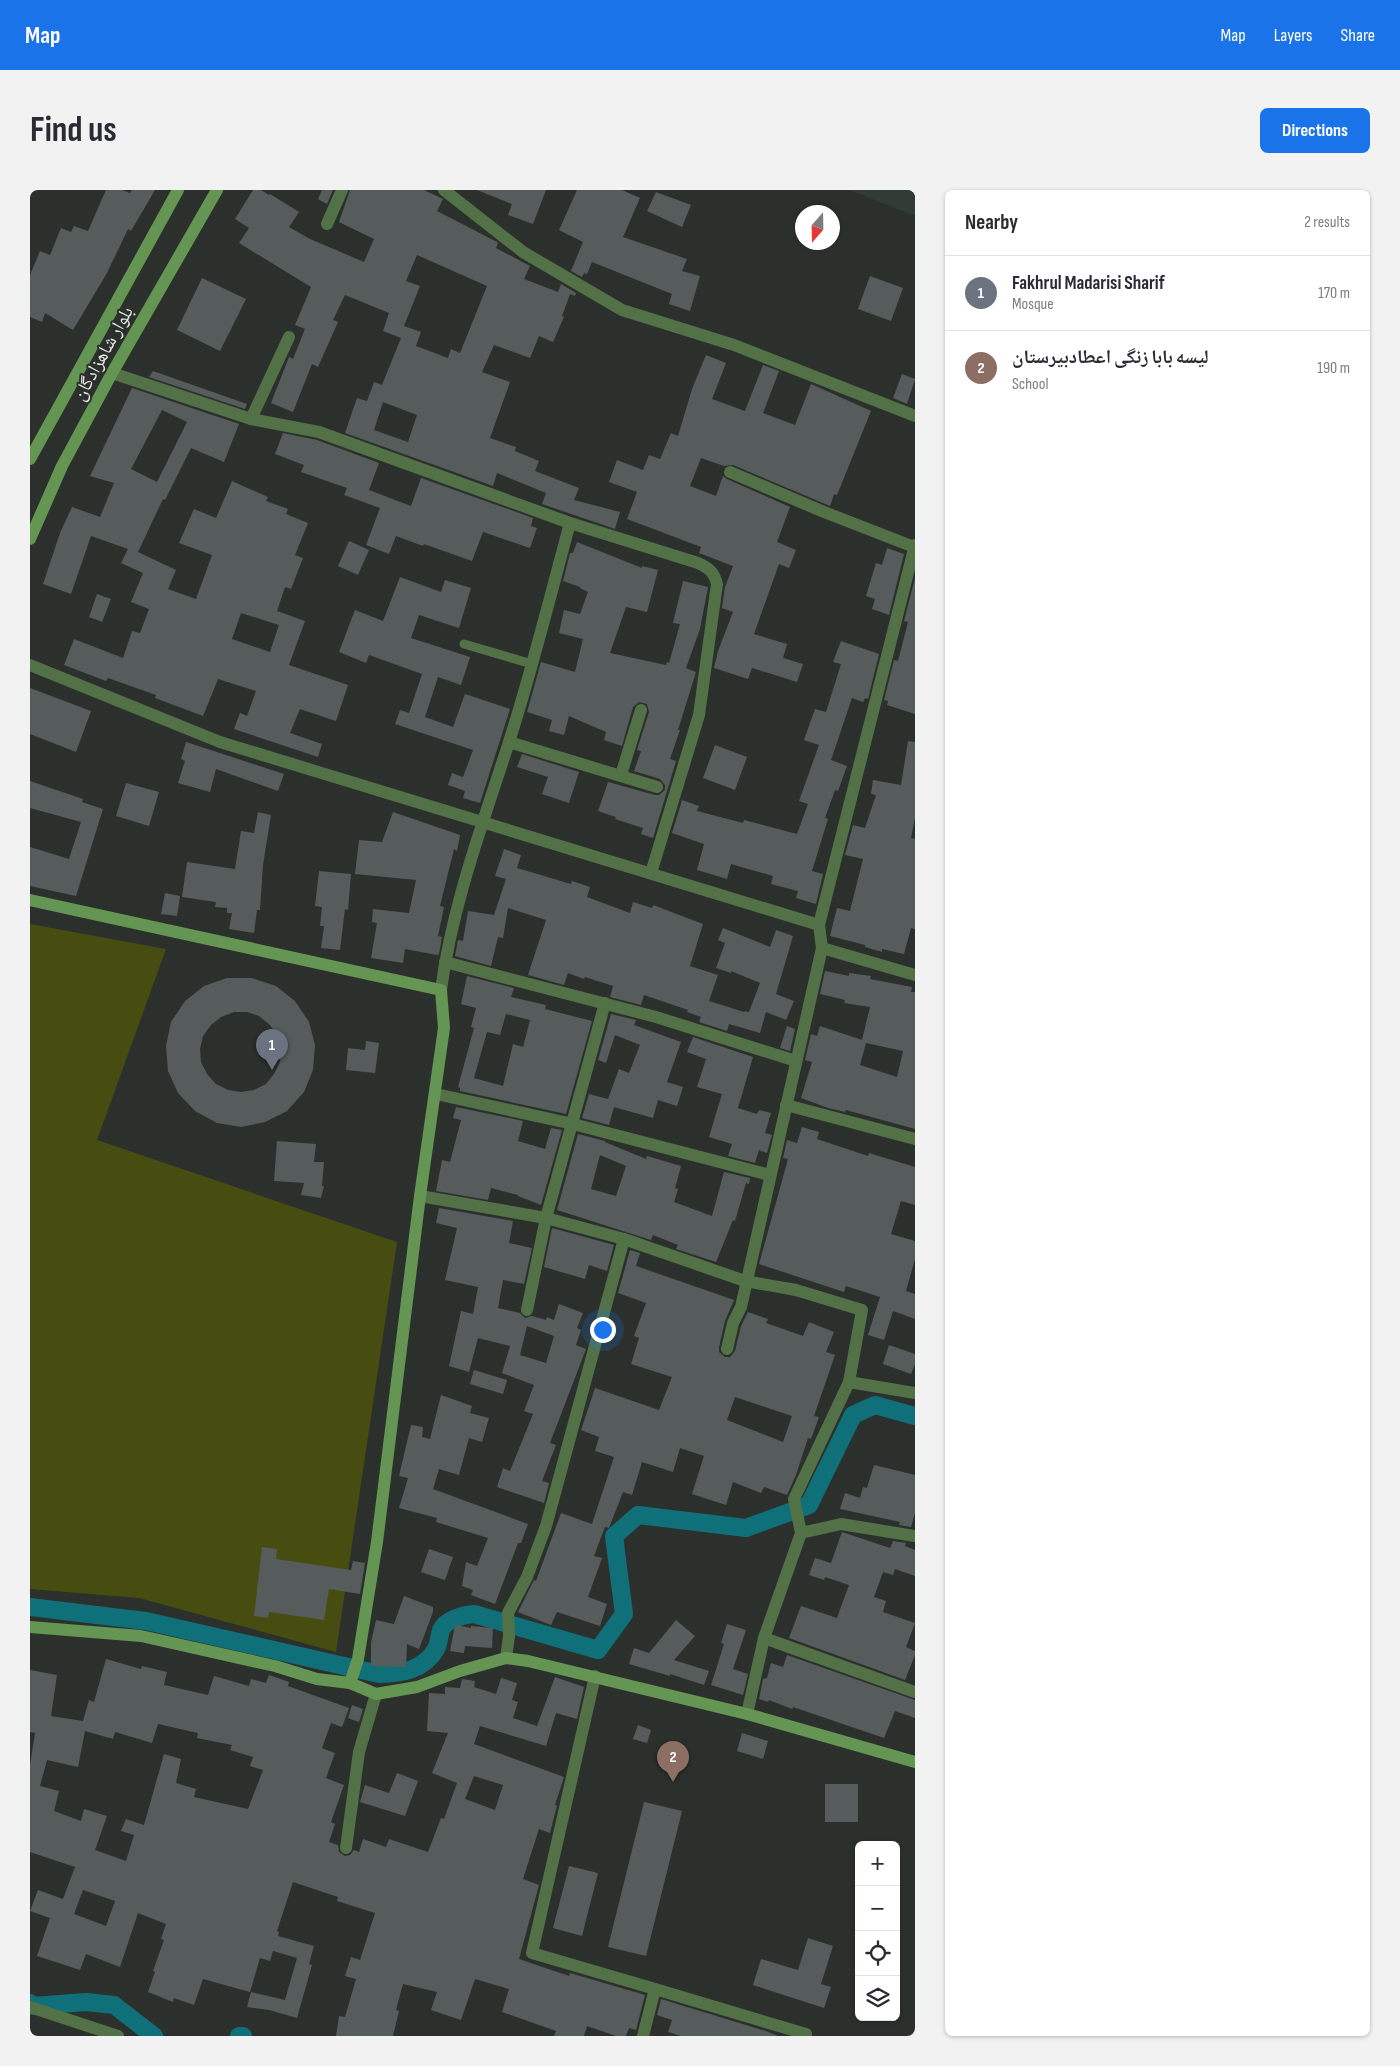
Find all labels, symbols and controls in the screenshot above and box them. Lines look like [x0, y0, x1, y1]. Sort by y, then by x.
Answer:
text: Map [25, 21, 60, 50]
text: Map [1221, 25, 1246, 46]
text: Layers [1274, 25, 1313, 46]
text: Share [1341, 25, 1375, 46]
button: Directions [1260, 108, 1370, 153]
text: Find us [30, 109, 117, 152]
north arrow [795, 205, 840, 250]
text: Nearby [965, 210, 1018, 235]
text: 2 results [1304, 213, 1350, 232]
text: Fakhrul Madarisi Sharif [1012, 272, 1165, 295]
text: 1 [978, 284, 984, 303]
text: 170 m [1318, 284, 1350, 303]
text: Mosque [1012, 295, 1054, 314]
street label: بلوار شاهزادگان [68, 302, 139, 405]
text: لیسه بابا زنگی اعطادبیرستان [1012, 346, 1209, 369]
text: 2 [977, 359, 985, 378]
text: 190 m [1317, 359, 1350, 378]
text: School [1012, 375, 1048, 394]
pin: 1 [256, 1029, 288, 1070]
your location [590, 1317, 616, 1343]
pin: 2 [657, 1741, 689, 1782]
map controls [855, 1841, 900, 2021]
button: + [855, 1841, 900, 1886]
button: − [855, 1886, 900, 1931]
button: locate [855, 1931, 900, 1976]
button: layers [855, 1976, 900, 2021]

